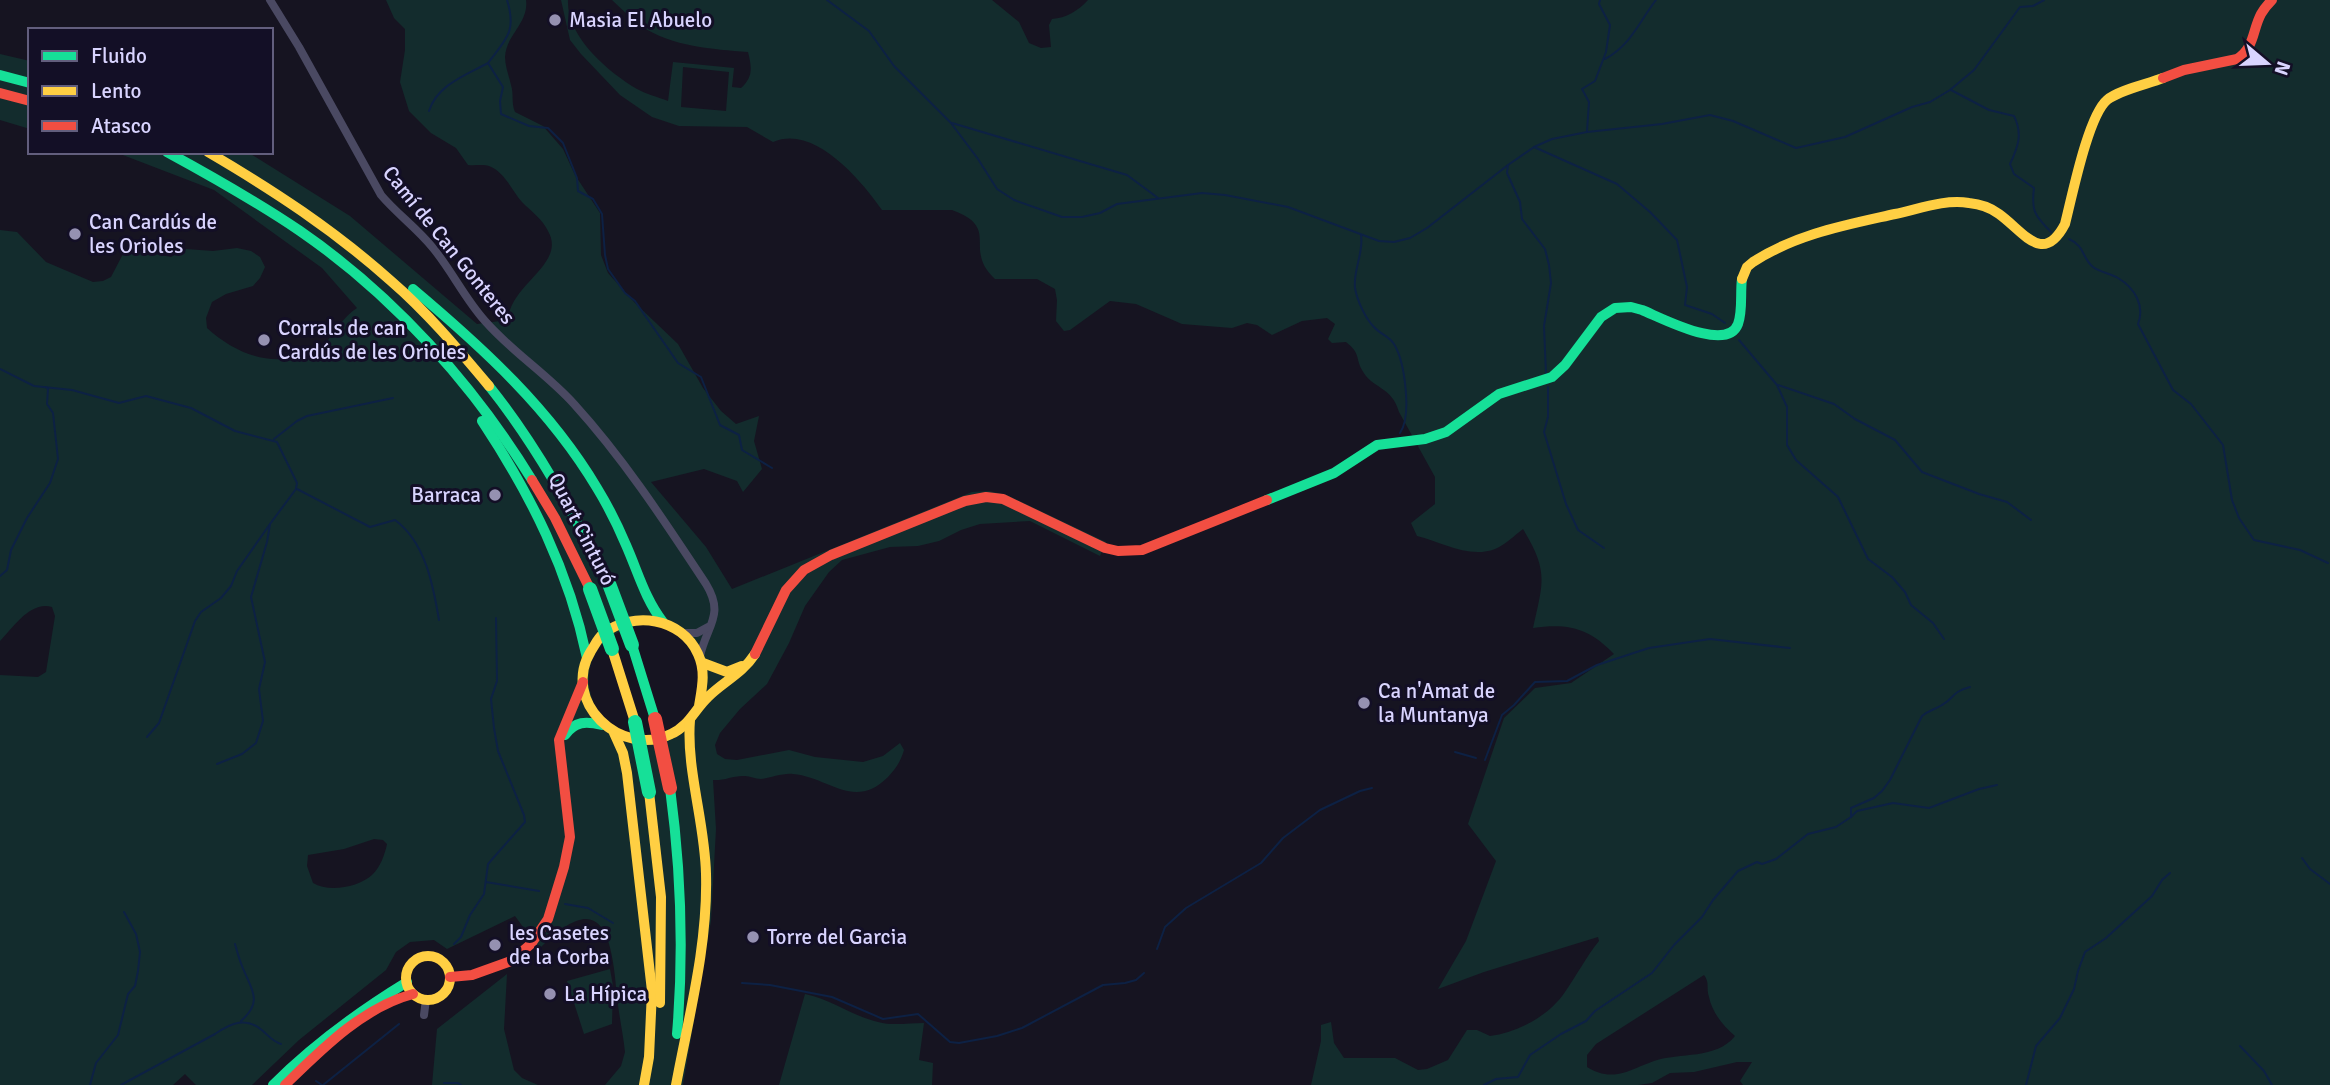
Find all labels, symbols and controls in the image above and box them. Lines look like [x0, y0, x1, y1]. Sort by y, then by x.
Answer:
place label: Masia El Abuelo [569, 7, 712, 33]
marker: Masia El Abuelo [547, 12, 563, 28]
legend [28, 28, 273, 154]
north arrow [2232, 28, 2302, 98]
text: Fluido [91, 43, 147, 69]
text: N [2269, 58, 2296, 78]
text: Lento [91, 78, 141, 104]
text: Atasco [91, 113, 151, 139]
street label: Camí de Can Gonteres [377, 161, 521, 329]
place label: Can Cardús de les Orioles [89, 209, 217, 259]
marker: Can Cardús de les Orioles [67, 226, 83, 242]
place label: Corrals de can Cardús de les Orioles [278, 315, 466, 365]
marker: Corrals de can Cardús de les Orioles [256, 332, 272, 348]
street label: Quart Cinturó [543, 468, 621, 590]
place label: Barraca [411, 482, 481, 508]
marker: Barraca [487, 487, 503, 503]
place label: Ca n'Amat de la Muntanya [1378, 678, 1495, 728]
marker: Ca n'Amat de la Muntanya [1356, 695, 1372, 711]
place label: les Casetes de la Corba [509, 920, 610, 970]
place label: Torre del Garcia [767, 924, 907, 950]
marker: Torre del Garcia [745, 929, 761, 945]
marker: les Casetes de la Corba [487, 937, 503, 953]
place label: La Hípica [564, 981, 647, 1007]
marker: La Hípica [542, 986, 558, 1002]

